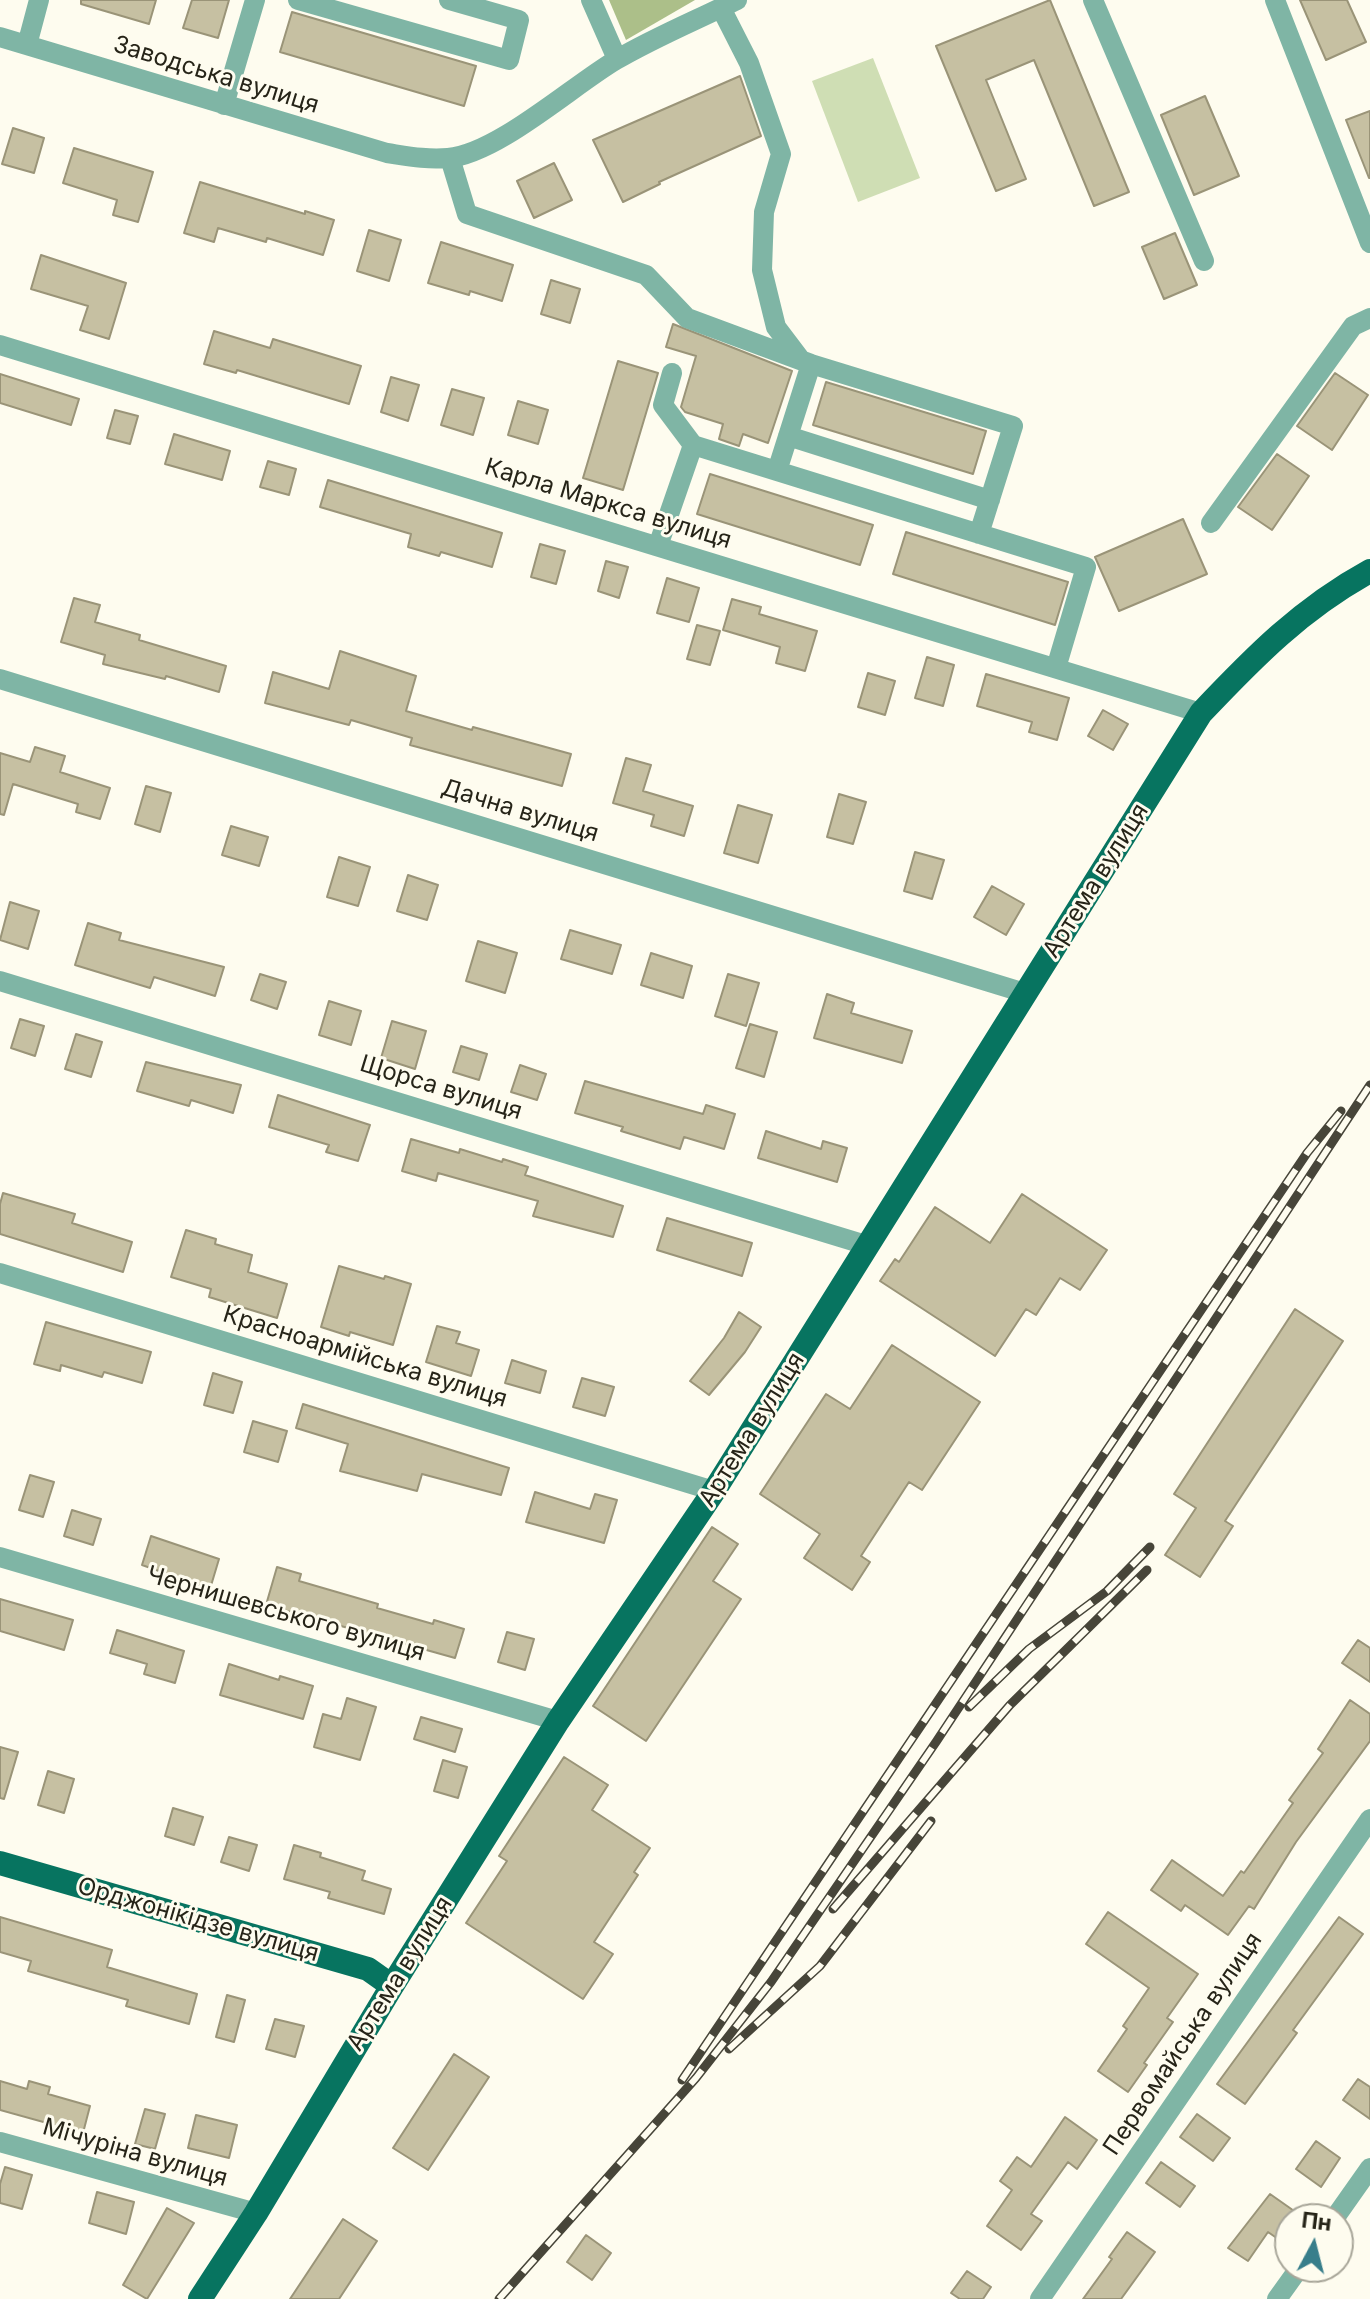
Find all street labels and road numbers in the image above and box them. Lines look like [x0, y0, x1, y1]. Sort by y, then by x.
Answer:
street label: Заводська вулиця [110, 30, 322, 120]
street label: Карла Маркса вулиця [481, 453, 735, 555]
street label: Дачна вулиця [438, 773, 602, 849]
street label: Артема вулиця [1037, 799, 1155, 963]
street label: Щорса вулиця [356, 1050, 526, 1126]
street label: Красноармійська вулиця [219, 1300, 511, 1414]
street label: Артема вулиця [693, 1348, 811, 1512]
street label: Чернишевського вулиця [144, 1560, 428, 1668]
street label: Орджонікідзе вулиця [74, 1872, 322, 1968]
street label: Артема вулиця [341, 1892, 459, 2056]
street label: Первомайська вулиця [1098, 1927, 1268, 2161]
street label: Мічуріна вулиця [39, 2113, 231, 2193]

